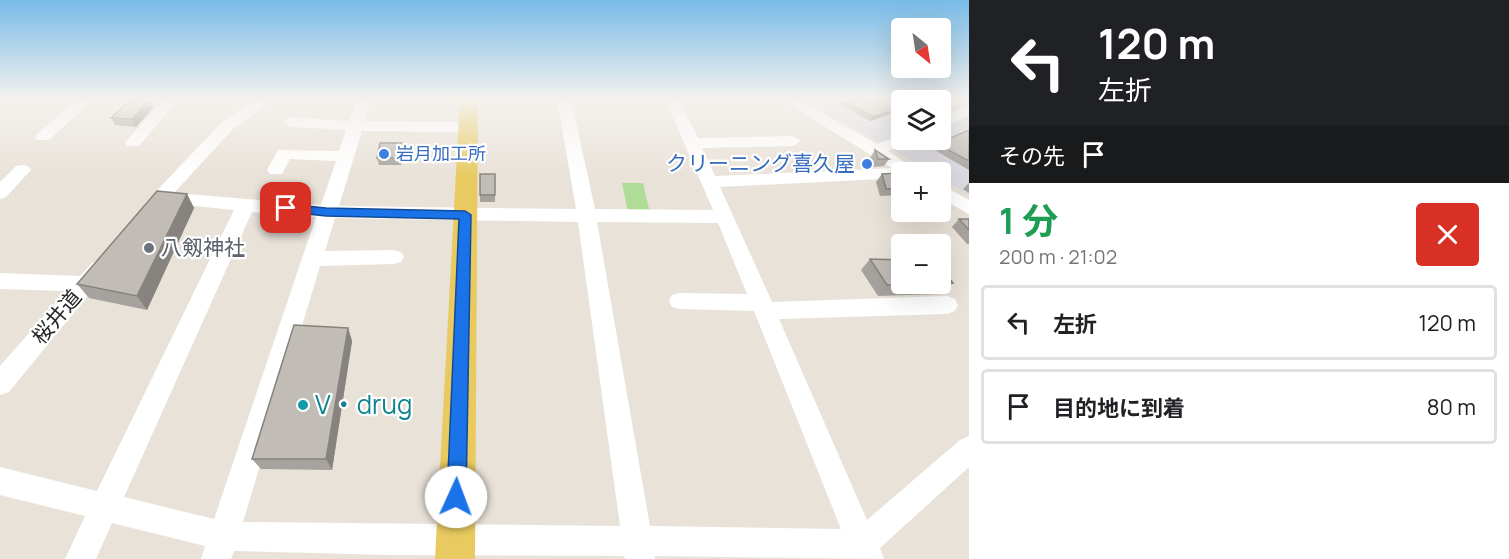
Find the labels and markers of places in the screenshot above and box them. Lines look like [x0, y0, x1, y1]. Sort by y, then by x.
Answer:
place label: 岩月加工所 [396, 141, 486, 165]
marker: 岩月加工所 [377, 147, 391, 161]
place label: クリーニング喜久屋 [666, 149, 855, 177]
marker: クリーニング喜久屋 [860, 157, 874, 171]
pin [260, 182, 311, 233]
place label: 八剱神社 [161, 233, 245, 261]
marker: 八剱神社 [142, 241, 156, 255]
place label: V・drug [315, 386, 412, 422]
marker: V・drug [296, 398, 310, 412]

